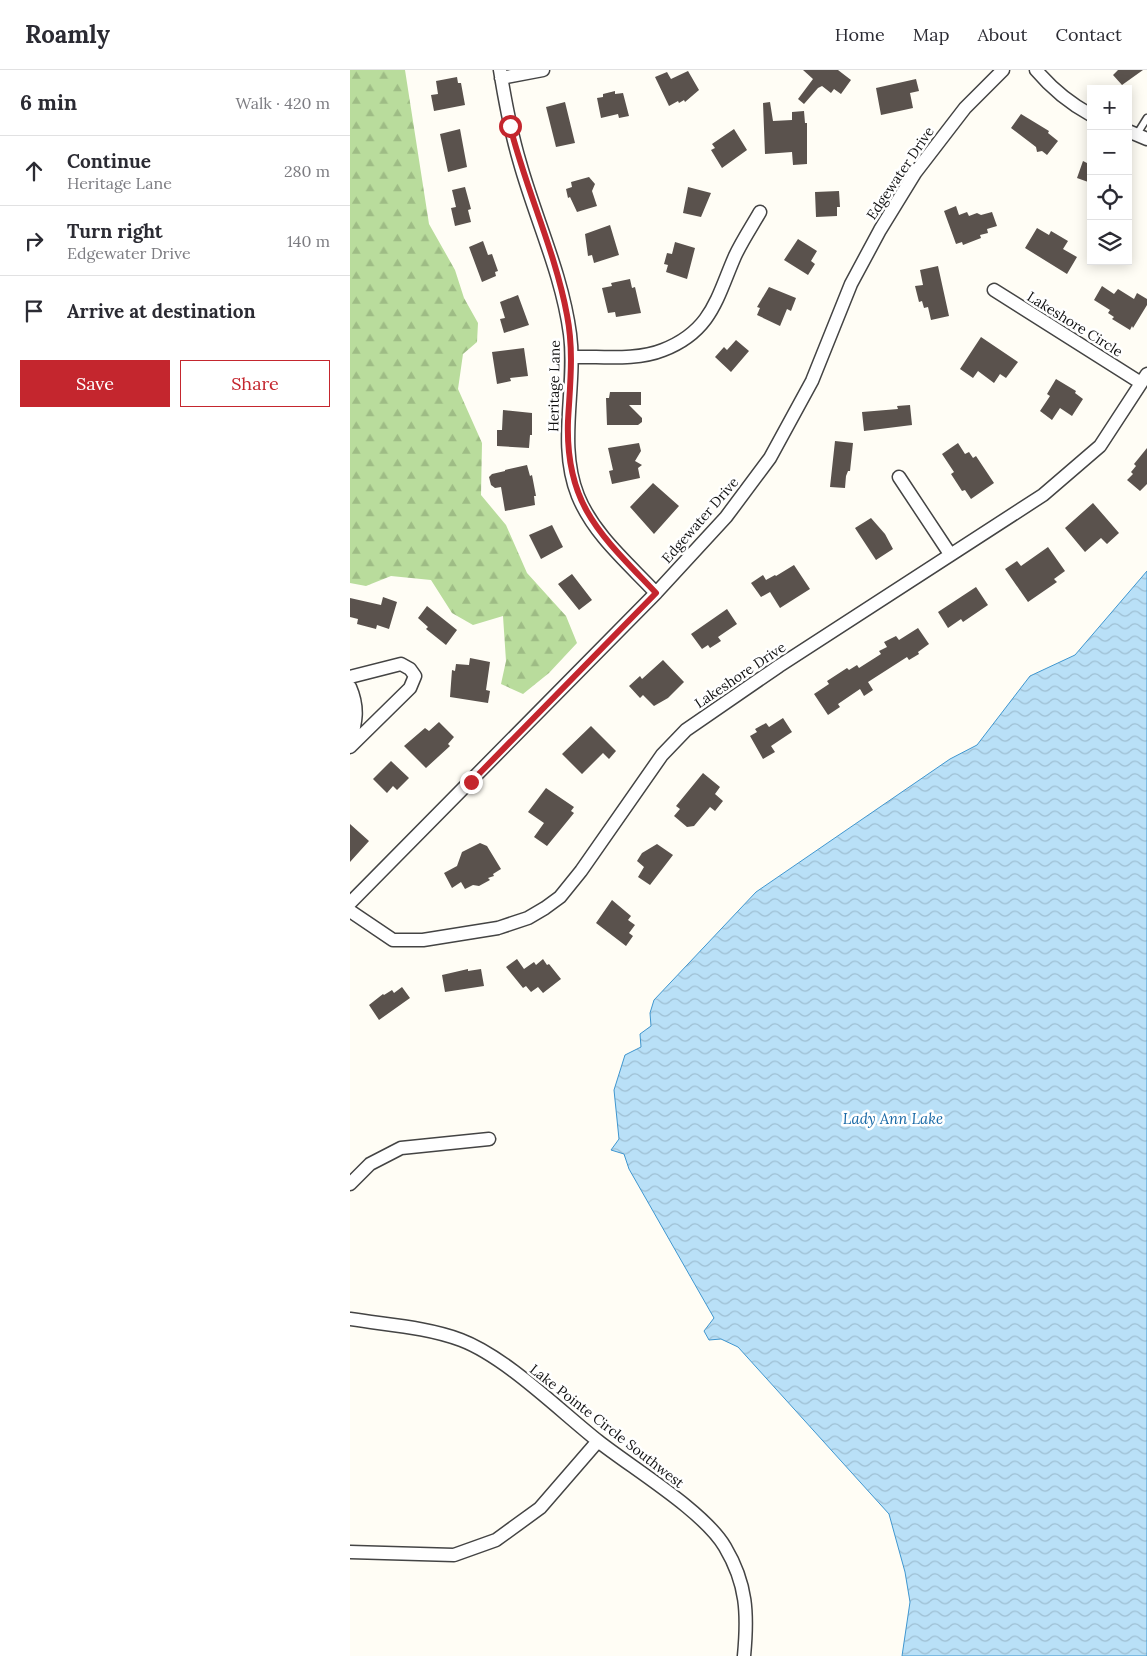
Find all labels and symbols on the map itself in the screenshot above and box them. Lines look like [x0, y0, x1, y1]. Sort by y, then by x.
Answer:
route start [499, 115, 522, 138]
street label: Edgewater Drive [862, 123, 938, 223]
street label: Lakeshore Circle [1024, 287, 1127, 361]
street label: Heritage Lane [544, 340, 564, 432]
street label: Edgewater Drive [658, 473, 743, 567]
street label: Lakeshore Drive [691, 638, 789, 712]
route end [460, 771, 483, 794]
water label: Lady Ann Lake [843, 1109, 943, 1128]
street label: Lake Pointe Circle Southwest [526, 1360, 688, 1492]

